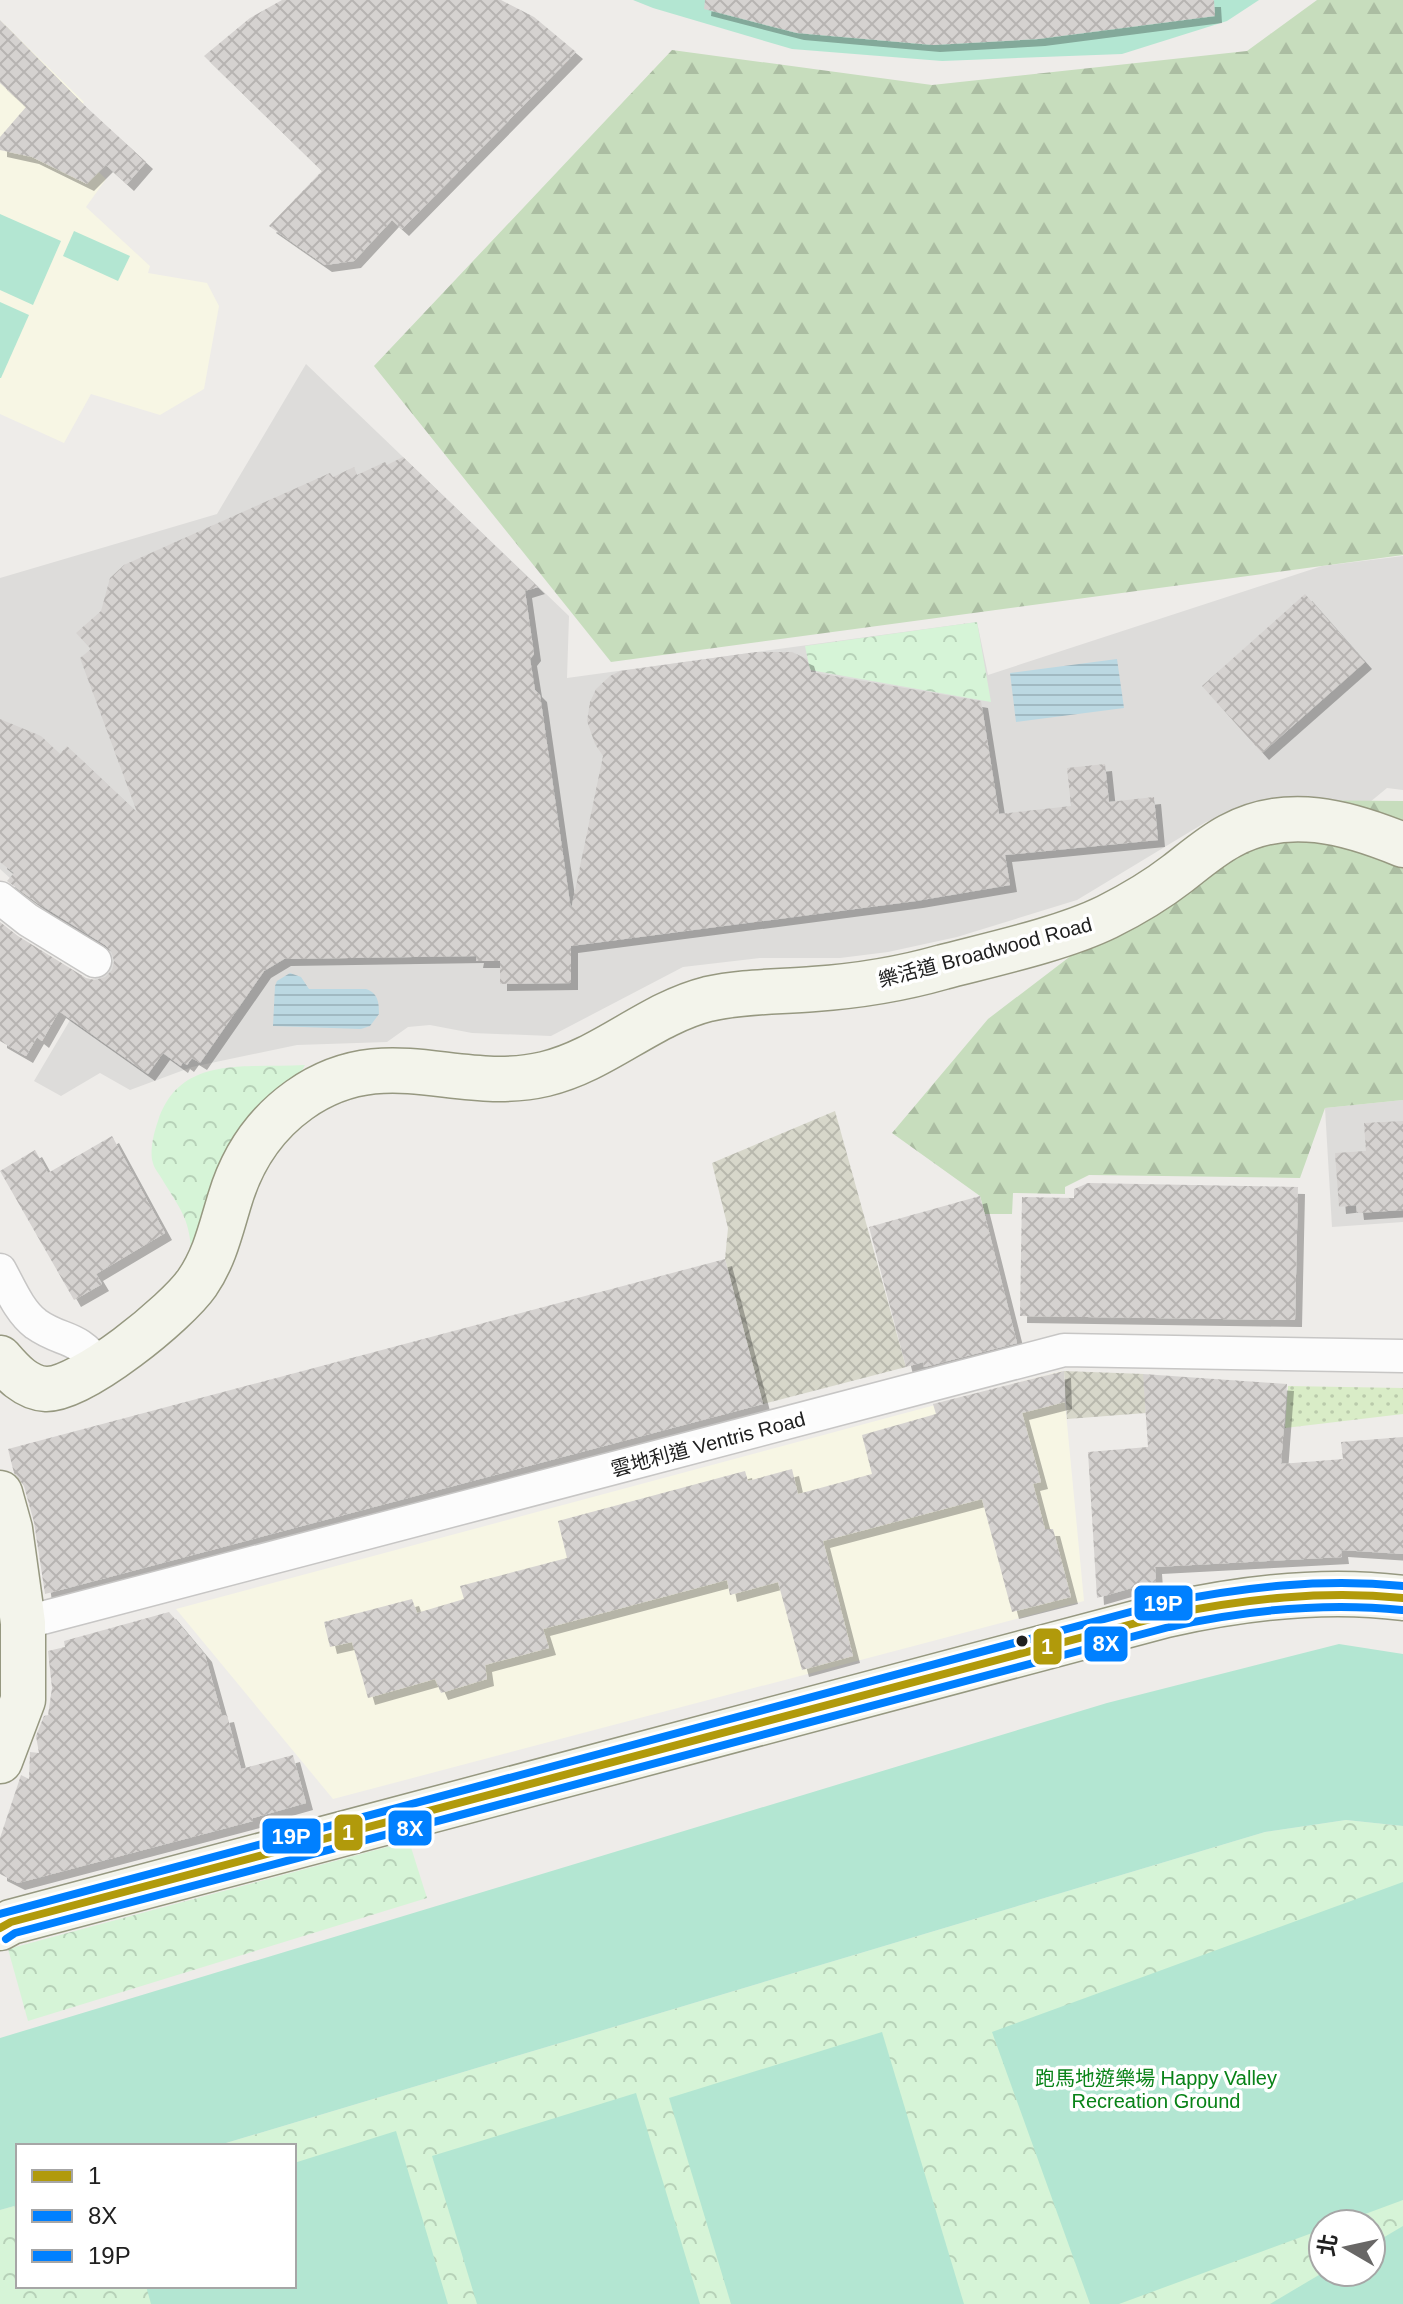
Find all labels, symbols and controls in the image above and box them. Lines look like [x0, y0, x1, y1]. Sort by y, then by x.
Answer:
street label: 樂活道 Broadwood Road [876, 913, 1094, 991]
street label: 雲地利道 Ventris Road [609, 1407, 807, 1481]
line badge: 19P [1133, 1584, 1194, 1622]
text: 19P [1143, 1591, 1183, 1616]
line badge: 8X [1083, 1625, 1129, 1663]
line badge: 1 [1032, 1627, 1063, 1666]
text: 8X [1093, 1631, 1120, 1656]
unlabelled marker [1014, 1633, 1030, 1649]
text: 1 [1041, 1634, 1053, 1659]
line badge: 8X [387, 1809, 433, 1847]
line badge: 1 [333, 1813, 364, 1852]
text: 8X [397, 1816, 424, 1841]
line badge: 19P [261, 1817, 322, 1855]
text: 1 [342, 1820, 354, 1845]
text: 19P [271, 1824, 311, 1849]
park label: 跑馬地遊樂場 Happy Valley Recreation Ground [1035, 2067, 1277, 2112]
legend [16, 2144, 296, 2288]
text: 1 [88, 2162, 101, 2189]
text: 8X [88, 2202, 117, 2229]
north arrow [1307, 2208, 1387, 2288]
text: 北 [1314, 2232, 1342, 2258]
text: 19P [88, 2242, 131, 2269]

